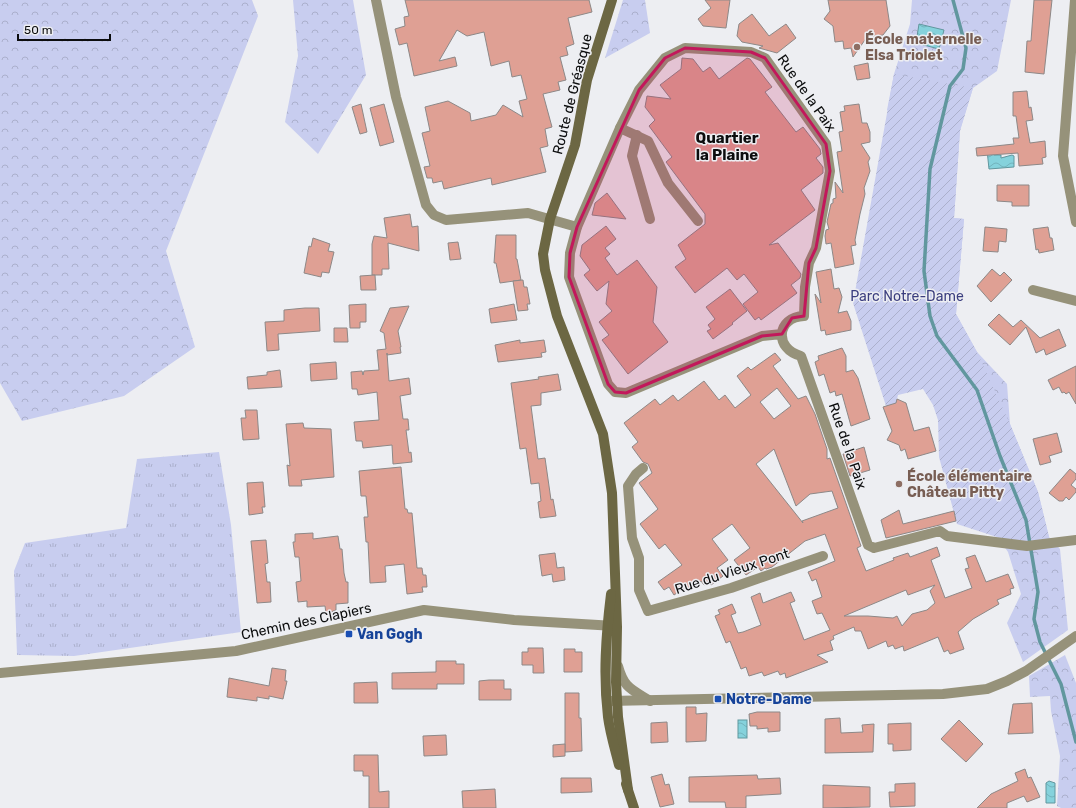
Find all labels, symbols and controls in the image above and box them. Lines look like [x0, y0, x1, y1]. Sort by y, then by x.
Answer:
scale bar [18, 16, 110, 42]
text: 50 m [24, 23, 52, 37]
place label: École maternelle Elsa Triolet [865, 30, 982, 64]
street label: Route de Gréasque [549, 32, 596, 156]
marker: École maternelle Elsa Triolet [852, 42, 862, 52]
street label: Rue de la Paix [774, 51, 840, 136]
district label: Quartier la Plaine [696, 129, 759, 164]
park label: Parc Notre-Dame [850, 288, 964, 305]
street label: Rue de la Paix [825, 401, 870, 492]
place label: École élémentaire Château Pitty [907, 467, 1032, 501]
marker: École élémentaire Château Pitty [894, 479, 904, 489]
street label: Rue du Vieux Pont [673, 545, 792, 598]
street label: Chemin des Clapiers [239, 599, 373, 644]
place label: Van Gogh [357, 626, 423, 643]
marker: Van Gogh [344, 629, 354, 639]
place label: Notre-Dame [726, 691, 812, 708]
marker: Notre-Dame [713, 694, 723, 704]

